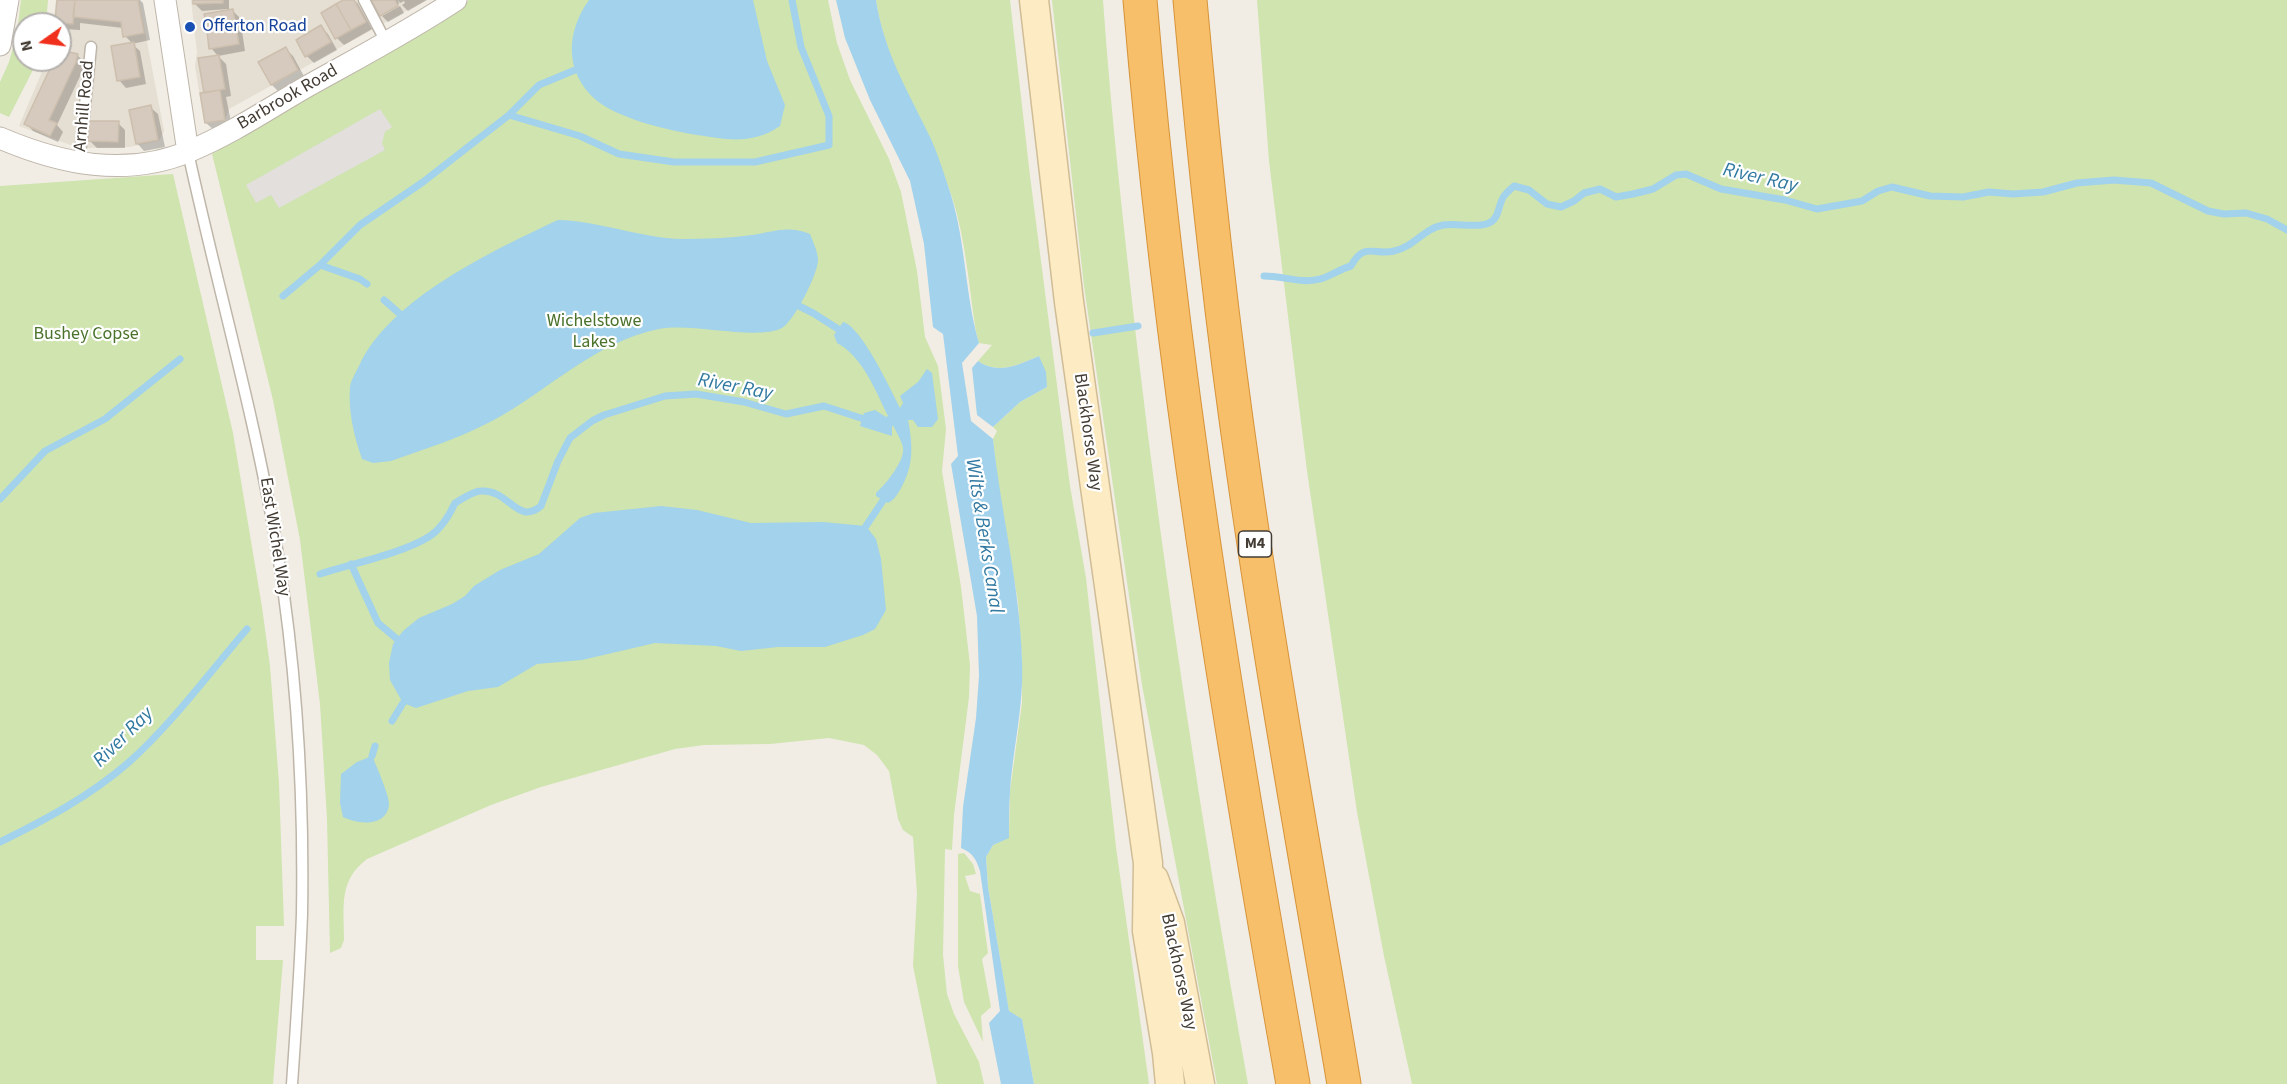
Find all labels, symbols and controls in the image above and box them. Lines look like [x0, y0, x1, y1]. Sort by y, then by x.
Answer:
north arrow [12, 12, 72, 72]
place label: Offerton Road [202, 16, 307, 38]
marker: Offerton Road [183, 20, 197, 34]
text: N [15, 38, 38, 54]
street label: Arnhill Road [70, 59, 100, 153]
street label: Barbrook Road [234, 61, 342, 135]
water label: River Ray [1720, 159, 1800, 199]
park label: Wichelstowe Lakes [547, 311, 641, 354]
park label: Bushey Copse [33, 324, 139, 346]
water label: River Ray [696, 369, 774, 407]
street label: Blackhorse Way [1068, 372, 1106, 492]
water label: Wilts & Berks Canal [959, 457, 1007, 615]
street label: East Wichel Way [254, 476, 294, 598]
road number: M4 [1238, 531, 1272, 557]
water label: River Ray [89, 703, 159, 773]
street label: Blackhorse Way [1155, 912, 1201, 1032]

